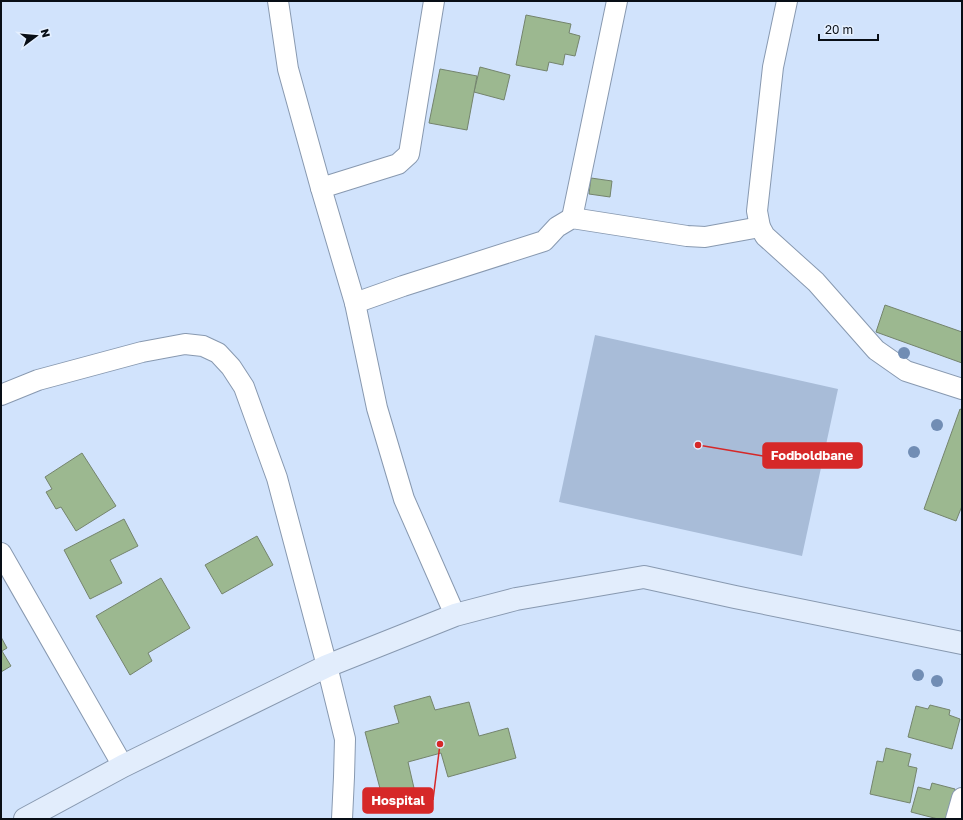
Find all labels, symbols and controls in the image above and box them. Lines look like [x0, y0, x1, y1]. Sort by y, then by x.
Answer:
north arrow [16, 16, 56, 56]
scale bar [819, 16, 878, 42]
text: 20 m [825, 22, 853, 37]
text: N [39, 27, 53, 39]
callout: Fodboldbane [763, 443, 862, 468]
text: Fodboldbane [771, 447, 854, 463]
callout: Hospital [363, 788, 433, 813]
text: Hospital [371, 792, 425, 808]

